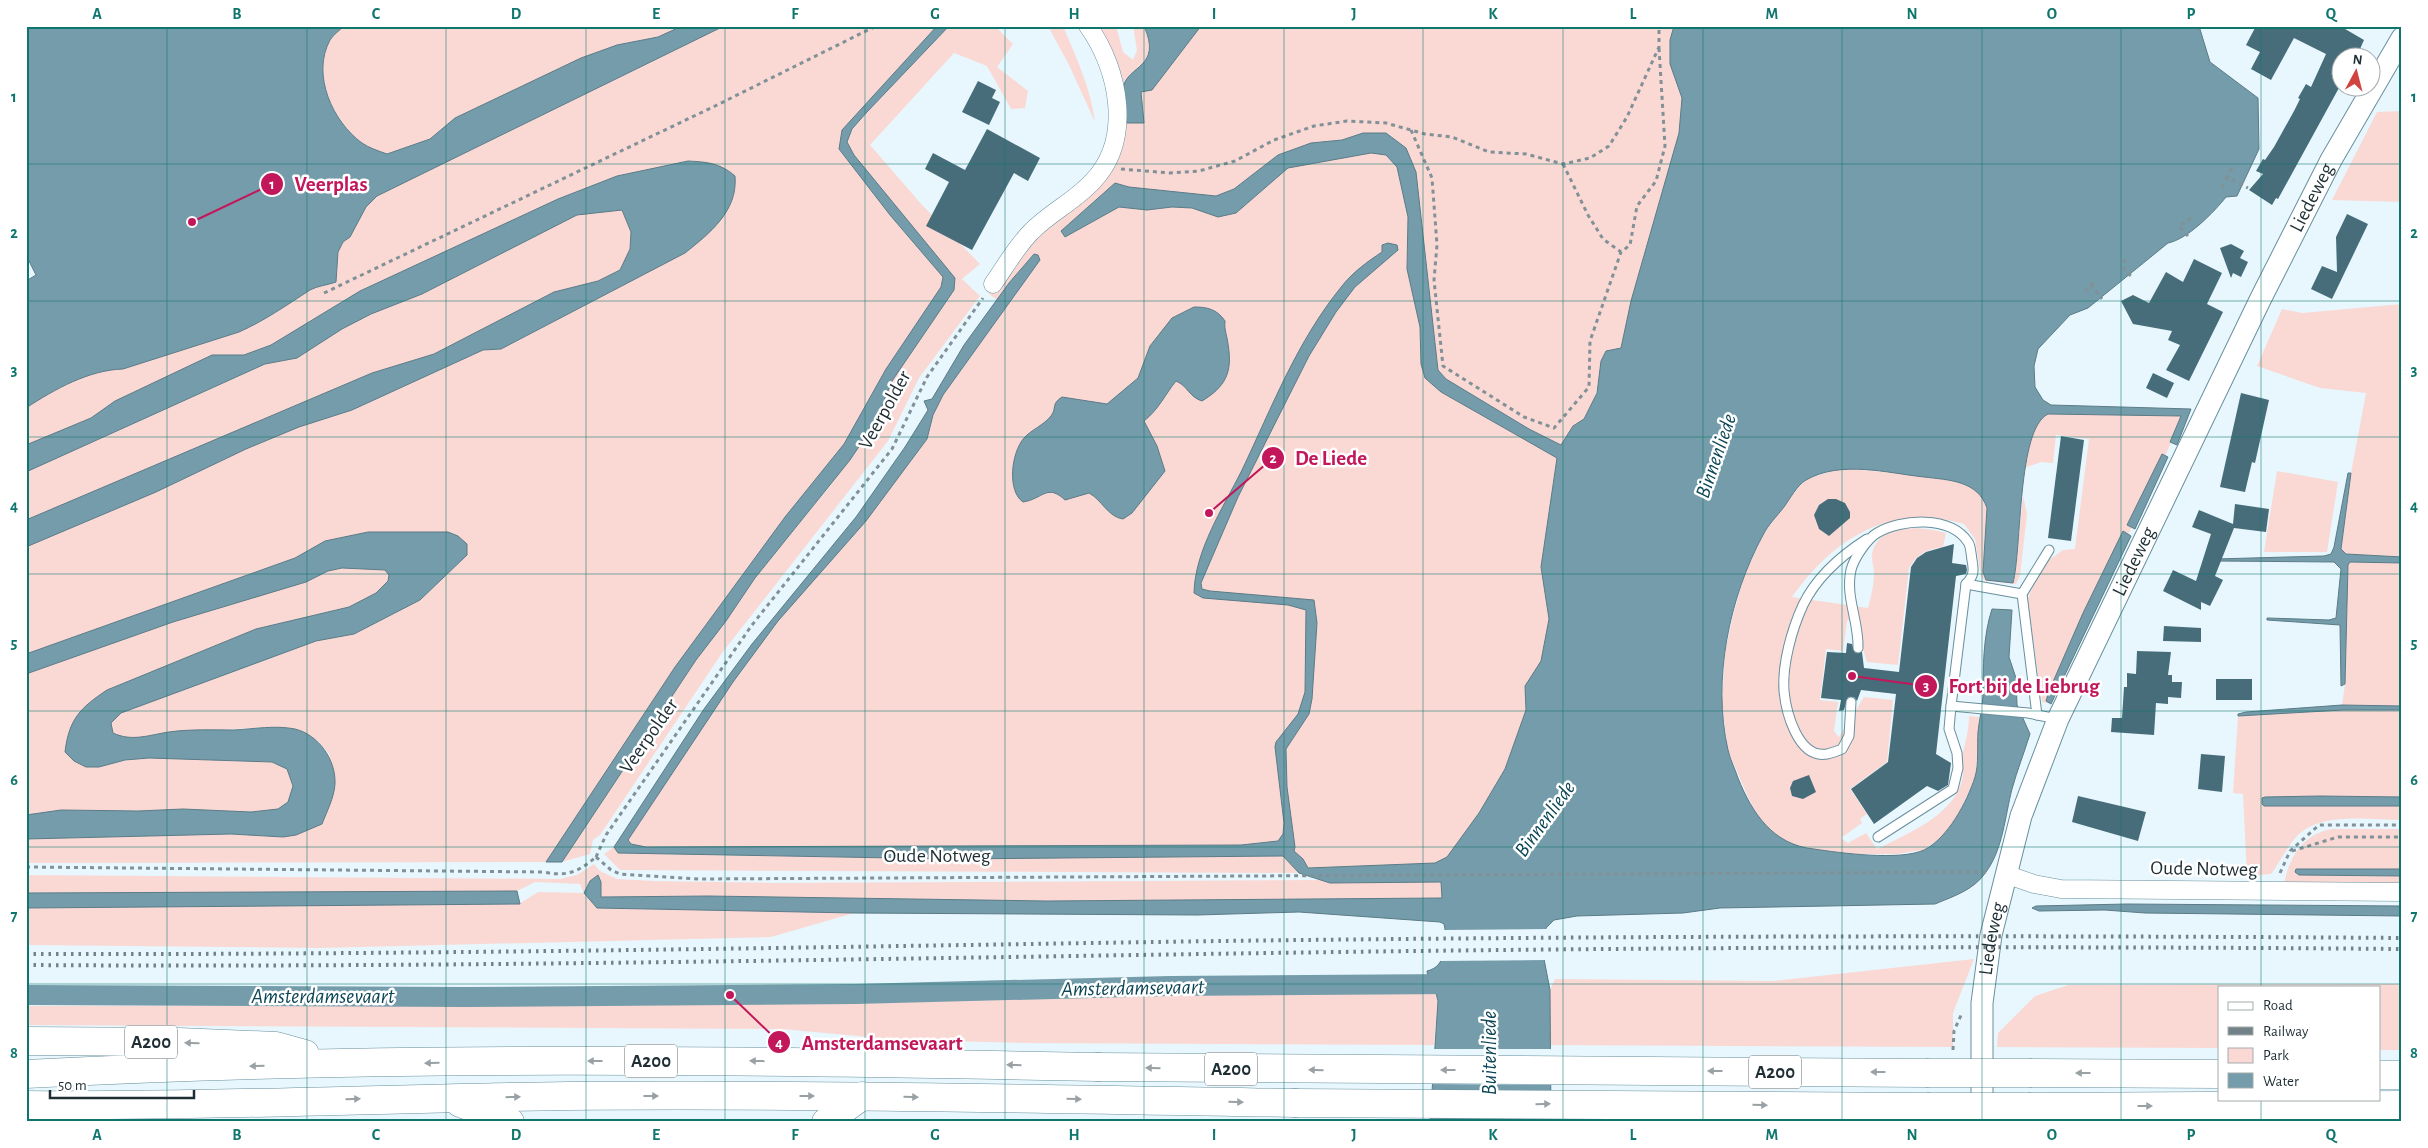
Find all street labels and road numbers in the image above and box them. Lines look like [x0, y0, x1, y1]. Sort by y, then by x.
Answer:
street label: Liedeweg [2286, 160, 2338, 235]
street label: Veerpolder [855, 367, 915, 453]
street label: Liedeweg [2109, 524, 2159, 599]
street label: Veerpolder [616, 694, 682, 777]
street label: Oude Notweg [883, 846, 991, 866]
street label: Oude Notweg [2150, 858, 2258, 880]
street label: Liedeweg [1976, 900, 2009, 977]
road number: A200 [125, 1026, 177, 1058]
road number: A200 [625, 1044, 677, 1078]
road number: A200 [1205, 1052, 1257, 1086]
road number: A200 [1749, 1056, 1801, 1088]

